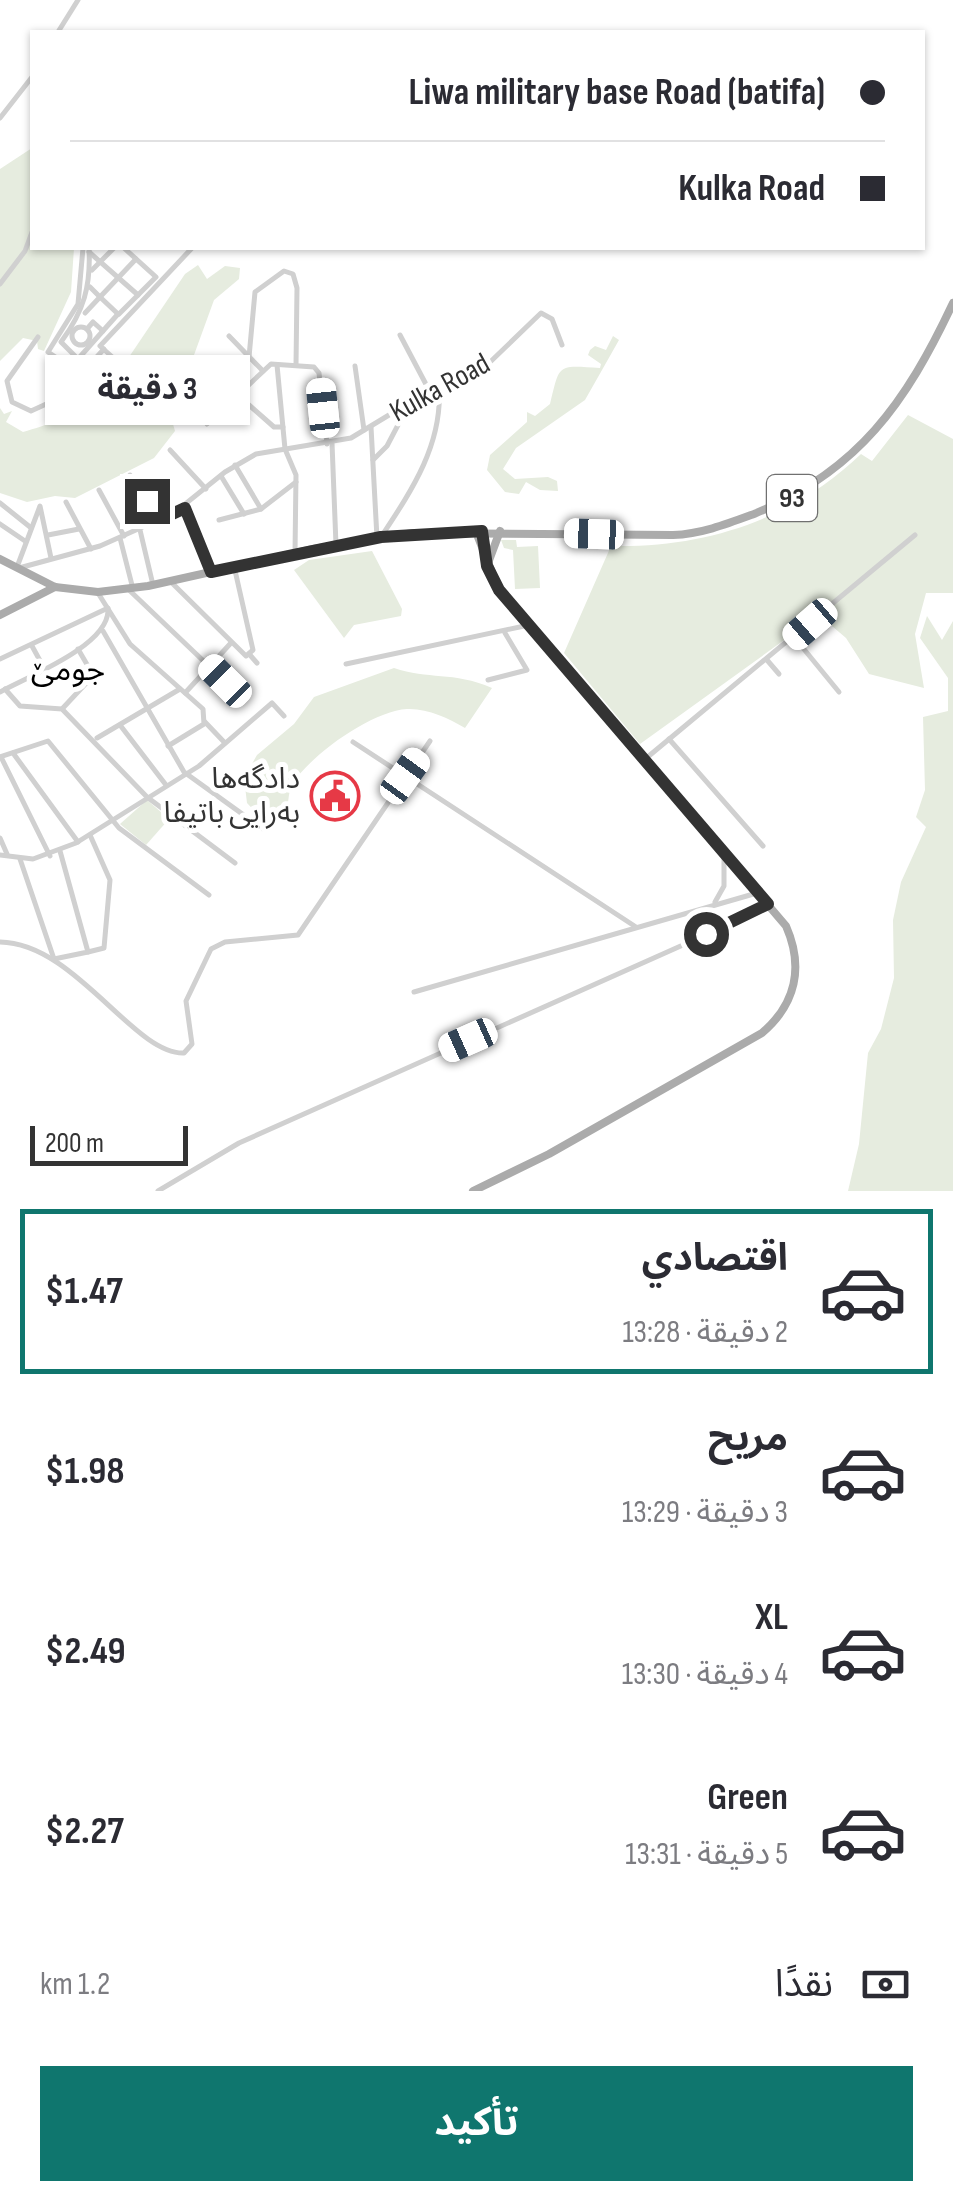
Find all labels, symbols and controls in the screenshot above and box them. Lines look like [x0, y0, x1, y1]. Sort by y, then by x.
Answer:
text: Liwa military base Road (batifa) [409, 70, 825, 115]
text: Kulka Road [678, 166, 825, 211]
street label: Kulka Road [384, 346, 496, 430]
callout: 3 دقيقة [44, 356, 250, 426]
text: 3 دقيقة [98, 370, 197, 409]
car [305, 377, 341, 439]
road number: 93 [767, 475, 817, 521]
route end [125, 479, 170, 524]
car [563, 518, 625, 550]
car [778, 593, 842, 655]
car [193, 649, 257, 713]
district label: جومێ [31, 651, 105, 690]
car [375, 743, 435, 809]
place label: دادگه‌ها به‌رايى باتيفا [164, 761, 300, 831]
public building icon: دادگه‌ها به‌رايى باتيفا [309, 770, 361, 822]
route start [684, 912, 729, 957]
car [434, 1014, 502, 1066]
scale bar [30, 1121, 188, 1166]
text: 200 m [45, 1127, 104, 1160]
text: اقتصادي [642, 1236, 788, 1281]
icon: car [818, 1247, 908, 1337]
text: $1.47 [45, 1269, 123, 1314]
text: 2 دقيقة · 13:28 [622, 1313, 788, 1352]
text: مريح [708, 1416, 788, 1461]
icon: car [818, 1427, 908, 1517]
text: $1.98 [45, 1449, 124, 1494]
text: 3 دقيقة · 13:29 [622, 1493, 788, 1532]
text: XL [755, 1595, 788, 1640]
icon: car [818, 1607, 908, 1697]
text: $2.49 [45, 1629, 126, 1674]
text: 4 دقيقة · 13:30 [622, 1655, 788, 1694]
text: Green [707, 1775, 788, 1820]
icon: car [818, 1787, 908, 1877]
text: $2.27 [45, 1809, 124, 1854]
text: 5 دقيقة · 13:31 [625, 1835, 788, 1874]
icon: cash [858, 1957, 913, 2012]
text: نقدًا [775, 1962, 833, 2007]
text: 1.2 km [40, 1965, 110, 2004]
button: تأكيد [40, 2066, 913, 2181]

